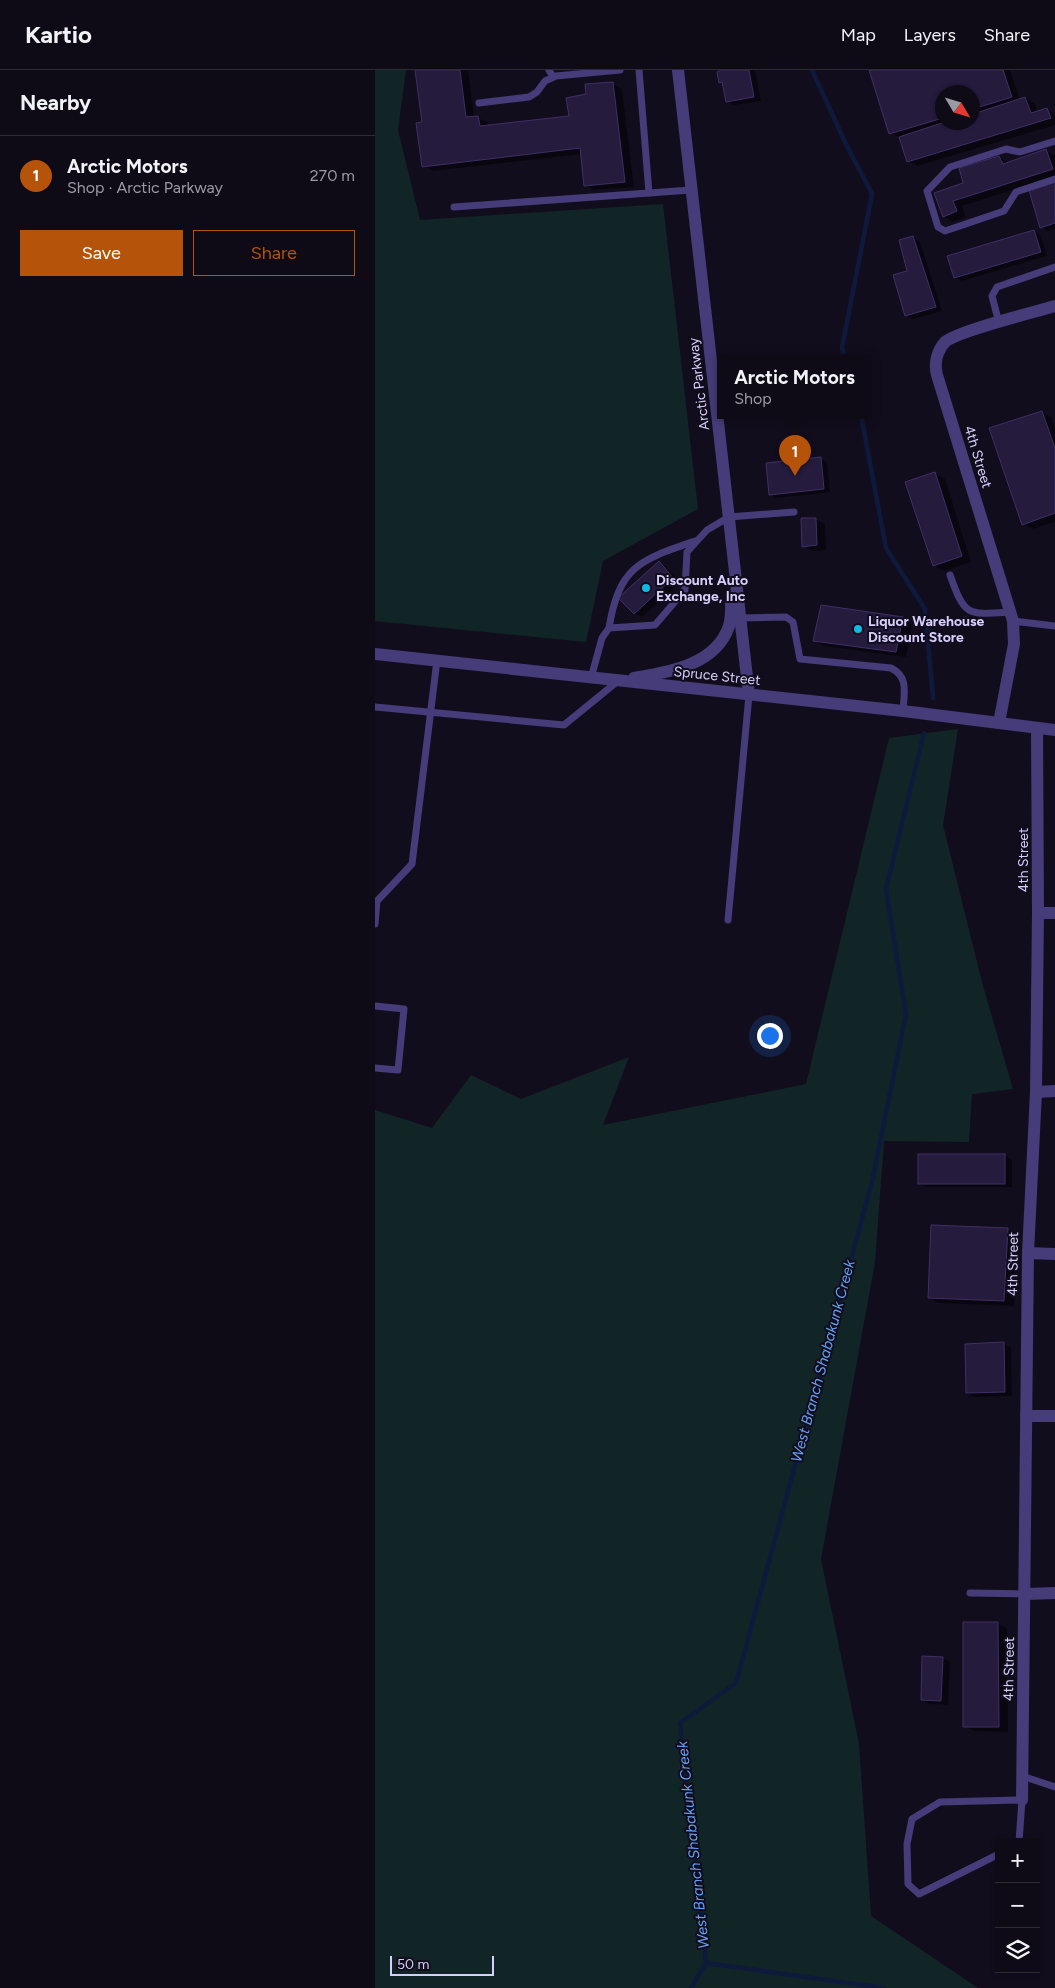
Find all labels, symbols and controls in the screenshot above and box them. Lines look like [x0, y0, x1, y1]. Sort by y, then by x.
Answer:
text: Kartio [25, 20, 92, 49]
text: Map [841, 24, 876, 46]
text: Layers [904, 24, 956, 46]
text: Share [984, 24, 1030, 46]
north arrow [935, 85, 980, 130]
text: Nearby [20, 90, 91, 115]
text: Arctic Motors [67, 155, 188, 178]
text: 1 [33, 166, 39, 185]
text: 270 m [310, 166, 355, 185]
text: Shop · Arctic Parkway [67, 178, 223, 197]
button: Save [20, 230, 183, 276]
button: Share [193, 230, 355, 276]
street label: Arctic Parkway [685, 336, 713, 431]
popup [717, 354, 872, 419]
text: Arctic Motors [734, 366, 855, 389]
text: Shop [734, 389, 772, 408]
street label: 4th Street [960, 424, 996, 490]
pin: 1 [779, 435, 811, 476]
place label: Discount Auto Exchange, Inc [656, 572, 748, 605]
marker: Discount Auto Exchange, Inc [640, 582, 652, 594]
place label: Liquor Warehouse Discount Store [868, 613, 985, 646]
marker: Liquor Warehouse Discount Store [852, 623, 864, 635]
street label: Spruce Street [673, 663, 761, 689]
street label: 4th Street [1015, 828, 1032, 892]
your location [757, 1023, 783, 1049]
street label: 4th Street [1004, 1232, 1022, 1296]
water label: West Branch Shabakunk Creek [787, 1257, 859, 1464]
street label: 4th Street [1000, 1637, 1018, 1701]
water label: West Branch Shabakunk Creek [673, 1739, 713, 1950]
map controls [995, 1838, 1040, 1973]
button: + [995, 1838, 1040, 1883]
button: − [995, 1883, 1040, 1928]
button: layers [995, 1928, 1040, 1973]
scale bar [390, 1953, 494, 1976]
text: 50 m [397, 1956, 429, 1973]

